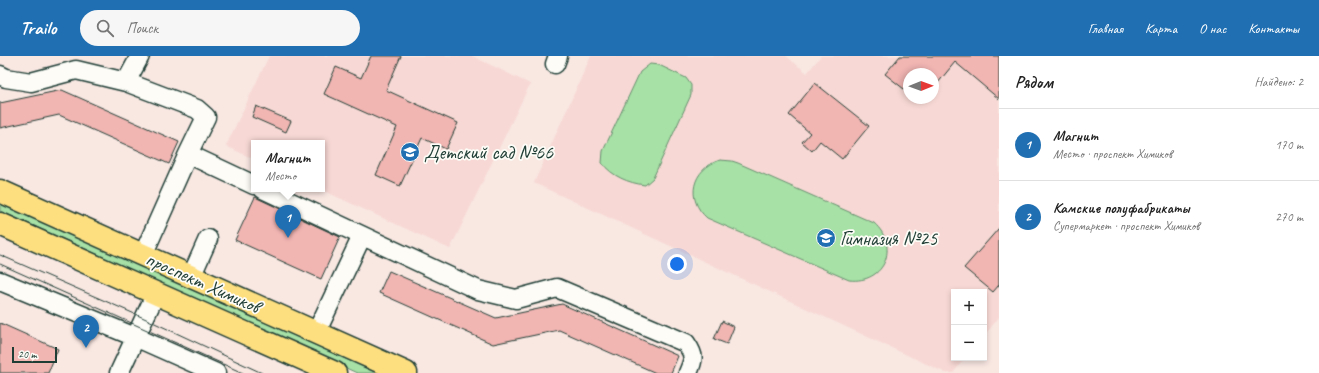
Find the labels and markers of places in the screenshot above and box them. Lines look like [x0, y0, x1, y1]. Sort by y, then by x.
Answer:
place label: Детский сад №66 [424, 140, 554, 165]
school or university icon: Детский сад №66 [399, 141, 421, 163]
pin: 1 [275, 205, 301, 238]
place label: Гимназия №25 [840, 226, 938, 251]
school or university icon: Гимназия №25 [815, 227, 837, 249]
pin: 2 [73, 315, 99, 348]

